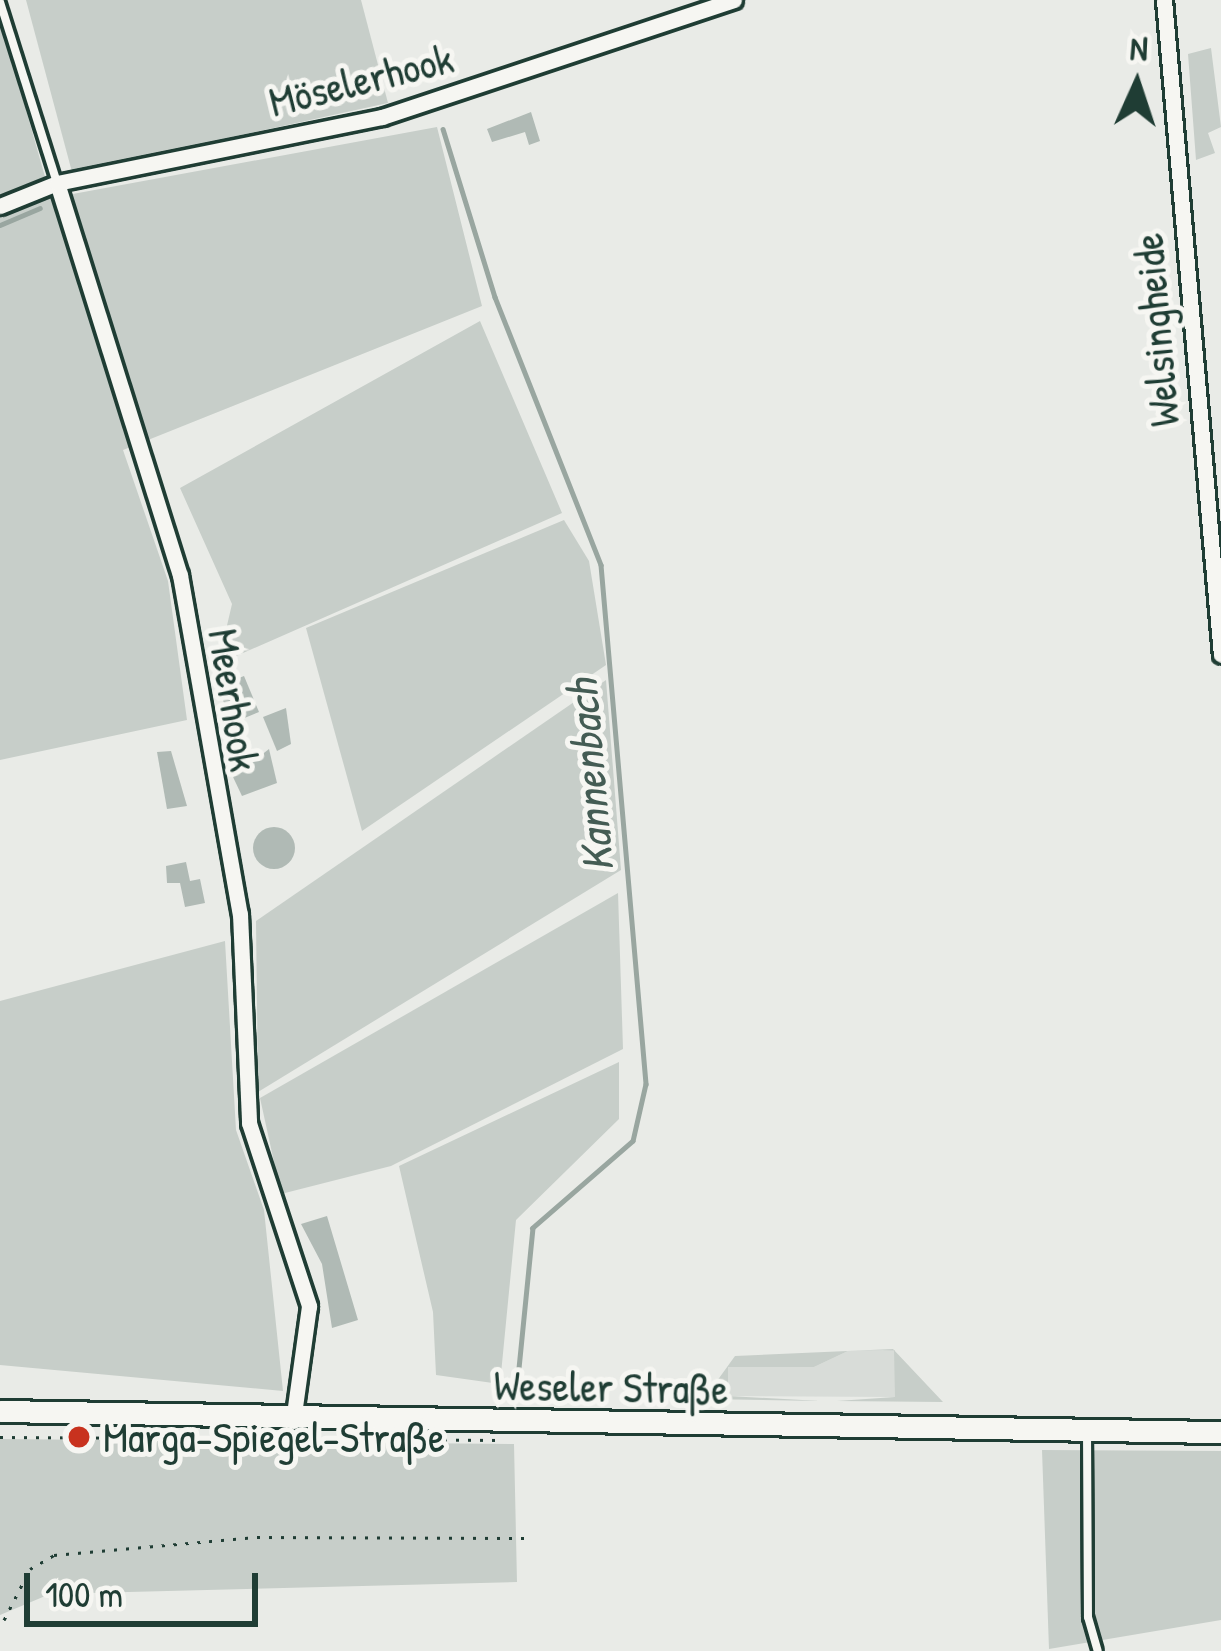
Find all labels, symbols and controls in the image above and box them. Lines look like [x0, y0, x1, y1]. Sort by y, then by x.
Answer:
north arrow [1077, 24, 1197, 144]
text: N [1129, 26, 1149, 70]
street label: Möselerhook [264, 33, 458, 127]
street label: Welsingheide [1122, 231, 1190, 429]
street label: Meerhook [198, 625, 270, 775]
water label: Kannenbach [554, 678, 624, 874]
street label: Weseler Straße [493, 1360, 729, 1414]
place label: Marga-Spiegel-Straße [103, 1412, 445, 1462]
marker: Marga-Spiegel-Straße [66, 1424, 92, 1450]
scale bar [30, 1549, 264, 1623]
text: 100 m [45, 1569, 123, 1618]

